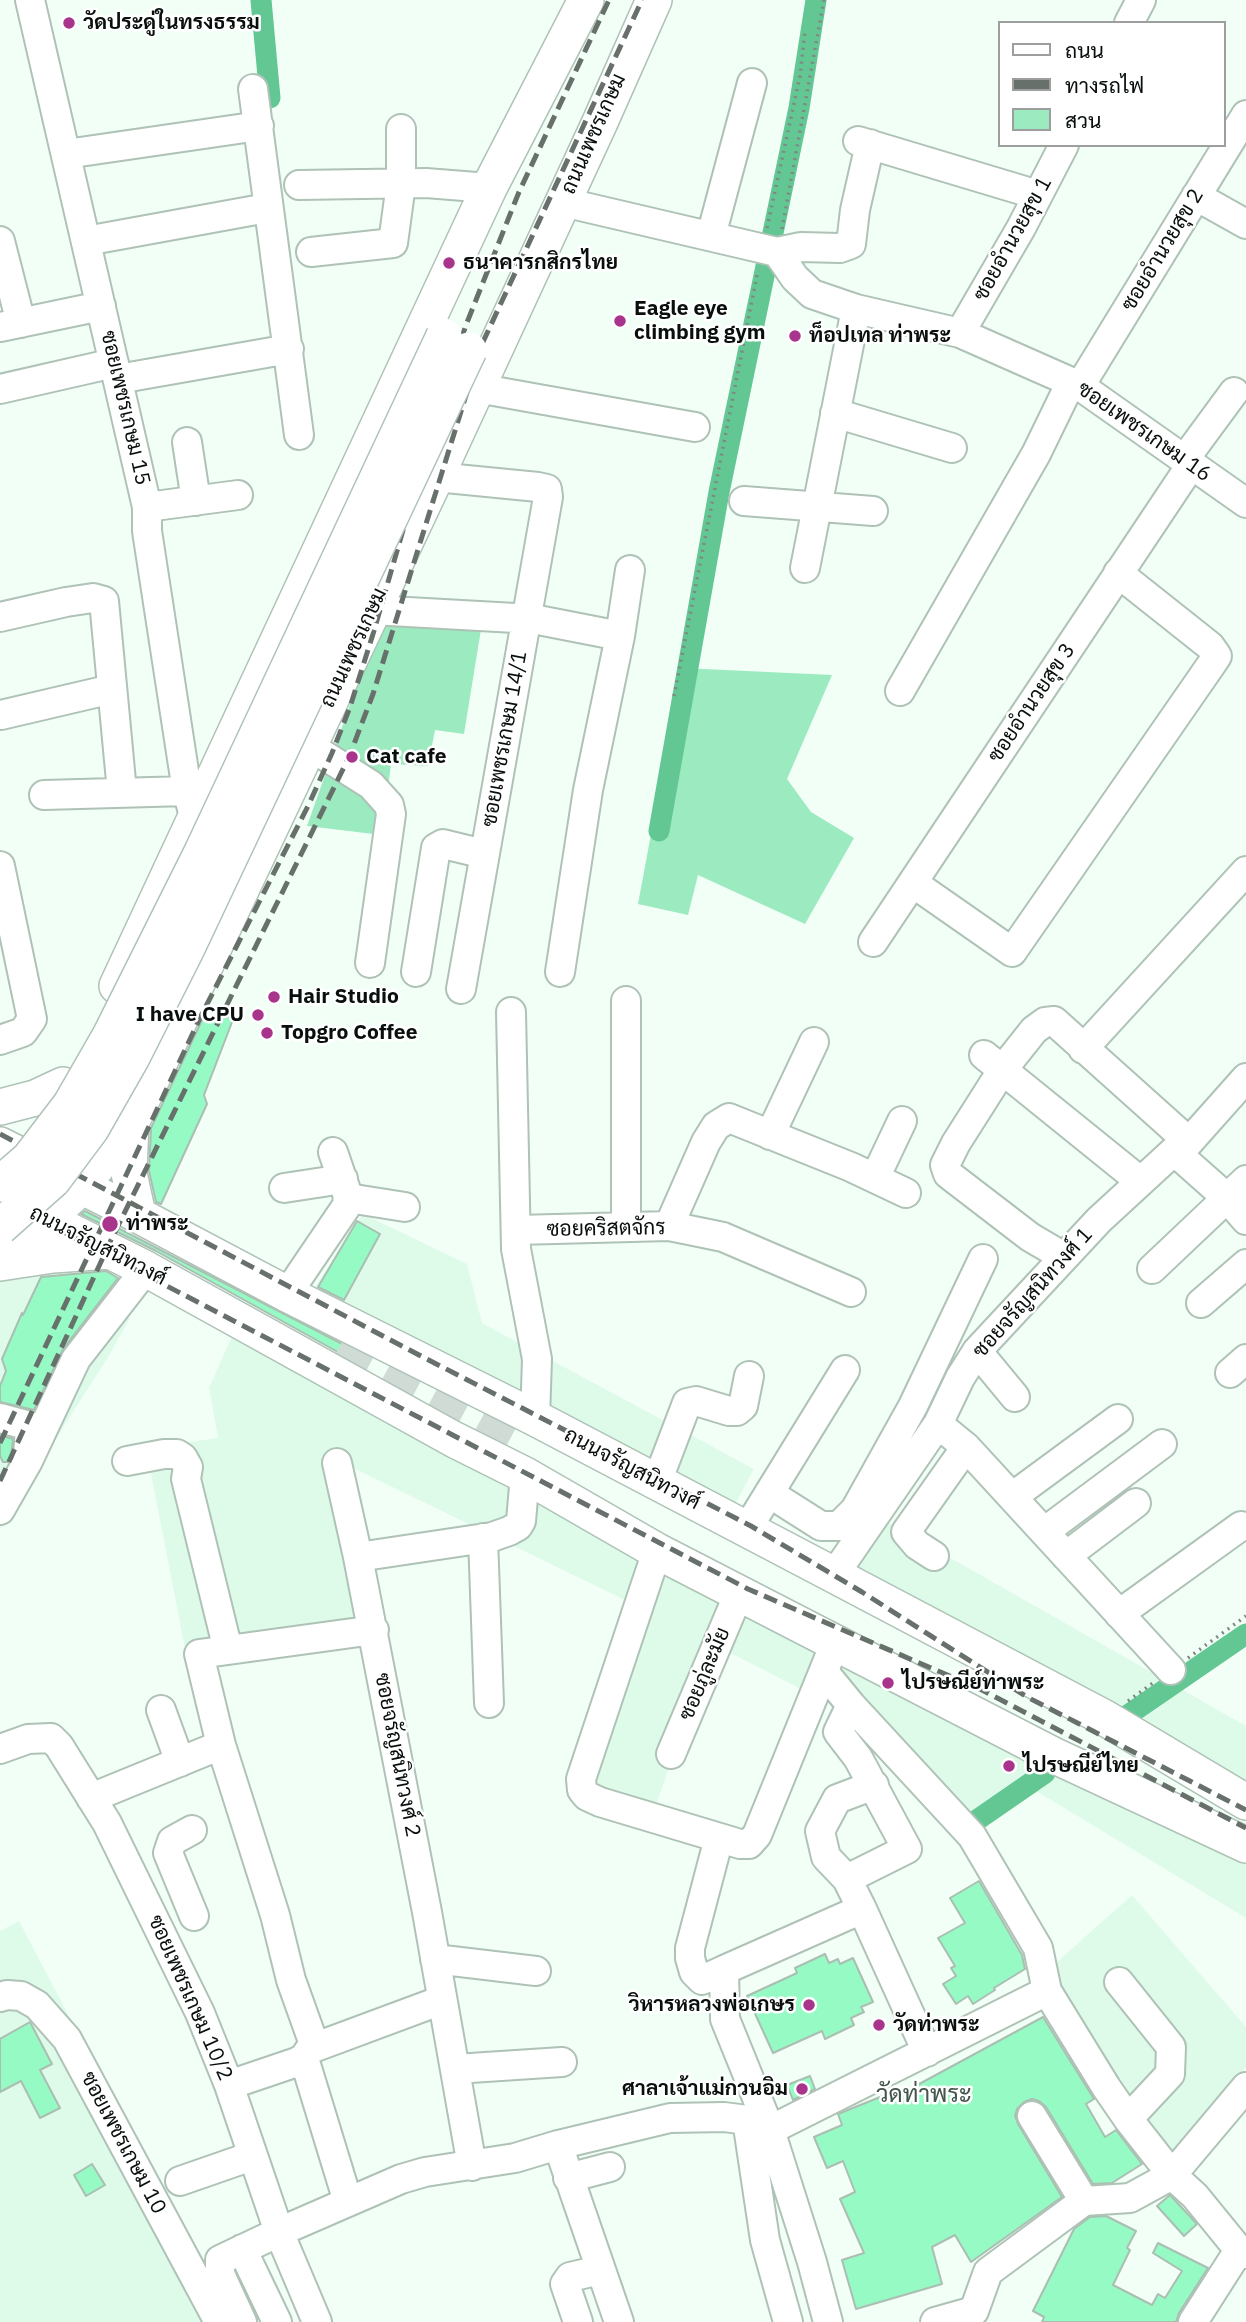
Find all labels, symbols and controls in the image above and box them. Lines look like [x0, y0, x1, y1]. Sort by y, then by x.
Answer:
place label: วัดประดู่ในทรงธรรม [83, 10, 260, 36]
marker: วัดประดู่ในทรงธรรม [61, 15, 77, 31]
legend [998, 21, 1225, 147]
text: ถนน [1065, 36, 1104, 64]
street label: ถนนเพชรเกษม [556, 70, 632, 198]
text: ทางรถไฟ [1065, 71, 1144, 99]
text: สวน [1065, 106, 1101, 134]
street label: ซอยอำนวยสุข 1 [968, 172, 1058, 306]
street label: ซอยอำนวยสุข 2 [1117, 184, 1209, 316]
place label: ธนาคารกสิกรไทย [463, 250, 618, 276]
marker: ธนาคารกสิกรไทย [441, 255, 457, 271]
place label: Eagle eye climbing gym [634, 296, 766, 346]
marker: Eagle eye climbing gym [612, 313, 628, 329]
place label: ท็อปเทล ท่าพระ [809, 323, 951, 349]
street label: ซอยเพชรเกษม 15 [95, 328, 155, 488]
marker: ท็อปเทล ท่าพระ [787, 328, 803, 344]
street label: ซอยเพชรเกษม 16 [1072, 376, 1216, 488]
street label: ถนนเพชรเกษม [315, 584, 393, 712]
street label: ซอยอำนวยสุข 3 [983, 639, 1081, 767]
street label: ซอยเพชรเกษม 14/1 [477, 649, 533, 829]
place label: Cat cafe [366, 744, 447, 770]
marker: Cat cafe [344, 749, 360, 765]
place label: Hair Studio [288, 984, 399, 1010]
marker: Hair Studio [266, 989, 282, 1005]
place label: I have CPU [136, 1002, 244, 1028]
marker: I have CPU [250, 1007, 266, 1023]
place label: Topgro Coffee [281, 1020, 417, 1046]
marker: Topgro Coffee [259, 1025, 275, 1041]
street label: ถนนจรัญสนิทวงศ์ [25, 1201, 171, 1291]
place label: ท่าพระ [126, 1211, 188, 1237]
marker: ท่าพระ [100, 1214, 120, 1234]
street label: ซอยคริสตจักร [546, 1215, 666, 1243]
street label: ซอยจรัญสนิทวงศ์ 1 [968, 1223, 1098, 1363]
street label: ถนนจรัญสนิทวงศ์ [560, 1423, 704, 1515]
street label: ซอยภู่ละมัย [674, 1624, 736, 1724]
place label: ไปรษณีย์ท่าพระ [902, 1670, 1044, 1696]
street label: ซอยจรัญสนิทวงศ์ 2 [369, 1671, 425, 1839]
marker: ไปรษณีย์ท่าพระ [880, 1675, 896, 1691]
place label: ไปรษณีย์ไทย [1023, 1753, 1139, 1779]
marker: ไปรษณีย์ไทย [1001, 1758, 1017, 1774]
street label: ซอยเพชรเกษม 10/2 [142, 1911, 238, 2085]
place label: วิหารหลวงพ่อเกษร [628, 1992, 795, 2018]
marker: วิหารหลวงพ่อเกษร [801, 1997, 817, 2013]
place label: วัดท่าพระ [893, 2012, 980, 2038]
marker: วัดท่าพระ [871, 2017, 887, 2033]
street label: ซอยเพชรเกษม 10 [75, 2067, 171, 2219]
place label: ศาลาเจ้าแม่กวนอิม [622, 2076, 788, 2102]
marker: ศาลาเจ้าแม่กวนอิม [794, 2081, 810, 2097]
district label: วัดท่าพระ [876, 2081, 972, 2109]

